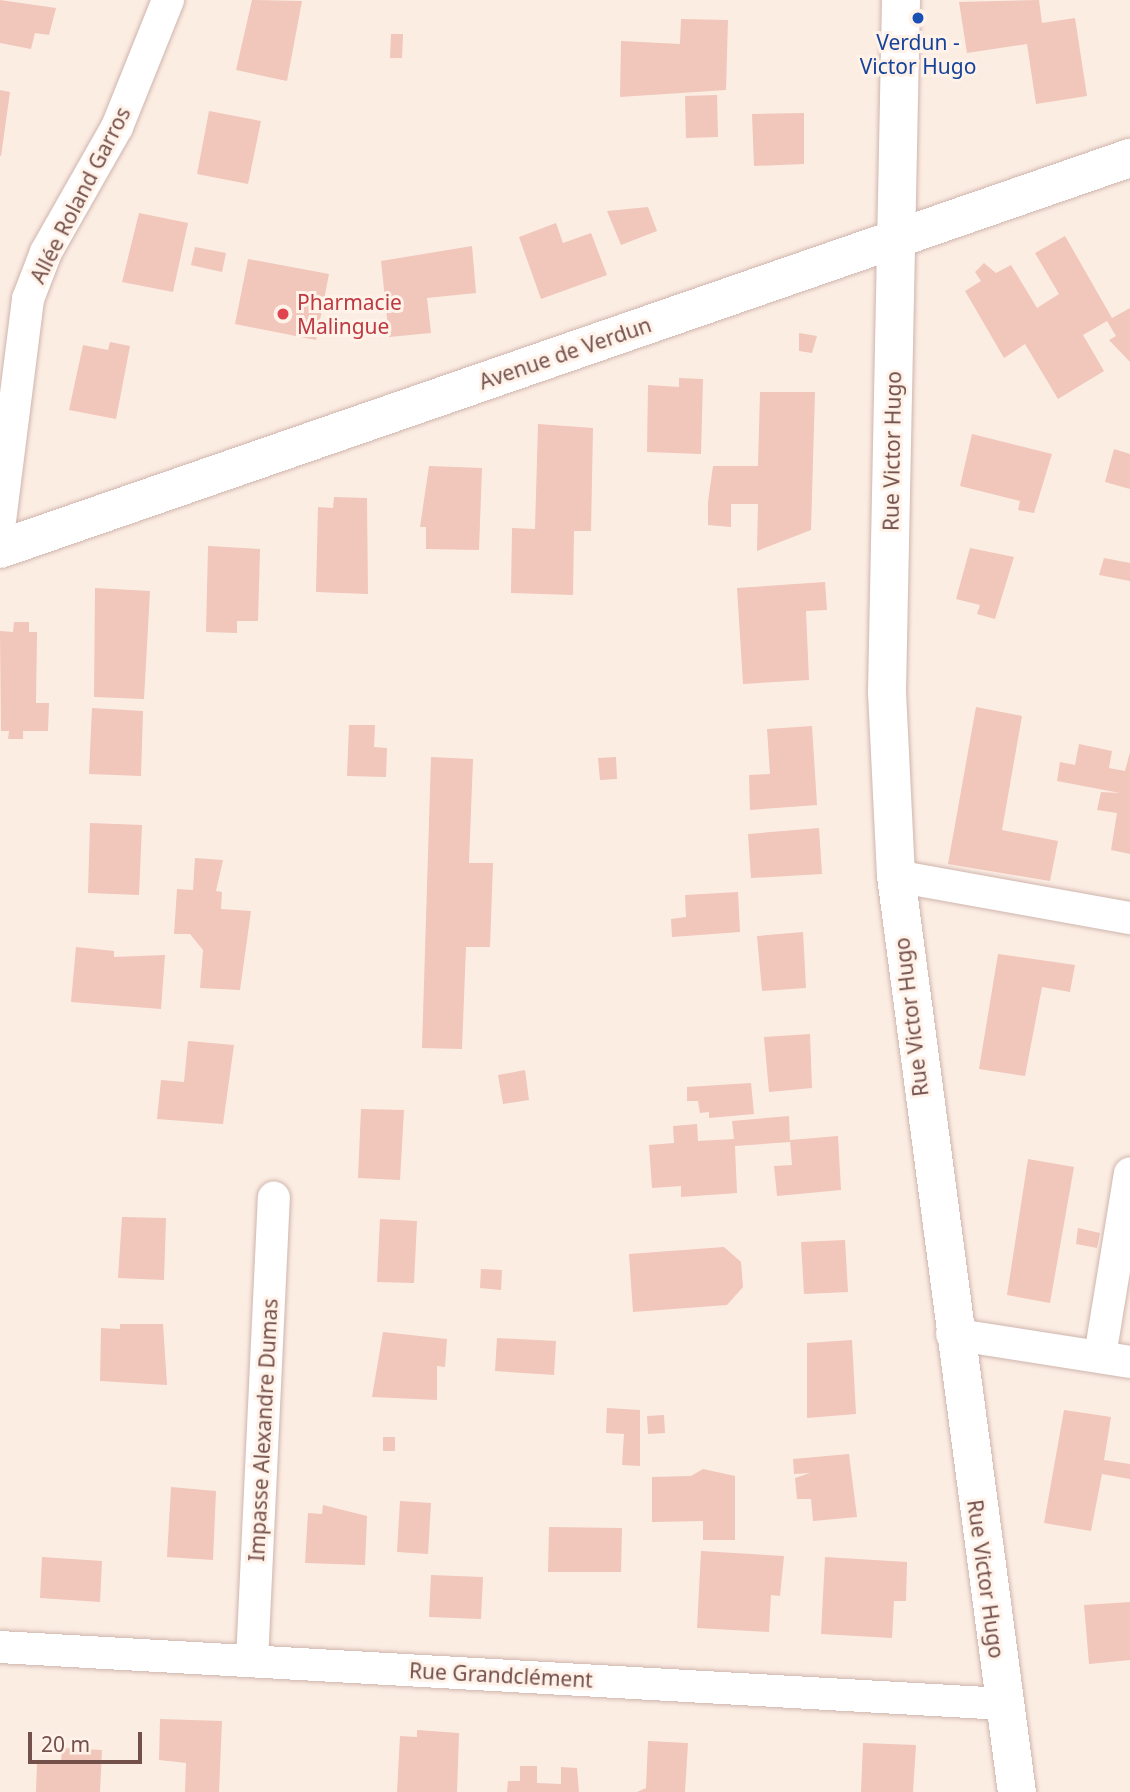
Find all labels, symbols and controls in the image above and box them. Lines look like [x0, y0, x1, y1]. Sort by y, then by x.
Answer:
marker: Verdun - Victor Hugo [910, 10, 926, 26]
place label: Verdun - Victor Hugo [860, 29, 976, 79]
street label: Allée Roland Garros [25, 103, 135, 287]
place label: Pharmacie Malingue [297, 289, 402, 339]
marker: Pharmacie Malingue [275, 306, 291, 322]
street label: Avenue de Verdun [476, 312, 654, 394]
street label: Rue Victor Hugo [878, 371, 906, 531]
street label: Rue Victor Hugo [889, 936, 933, 1098]
street label: Impasse Alexandre Dumas [244, 1298, 282, 1562]
street label: Rue Victor Hugo [962, 1498, 1010, 1660]
street label: Rue Grandclément [408, 1658, 594, 1692]
scale bar [32, 1718, 145, 1762]
text: 20 m [41, 1730, 90, 1758]

